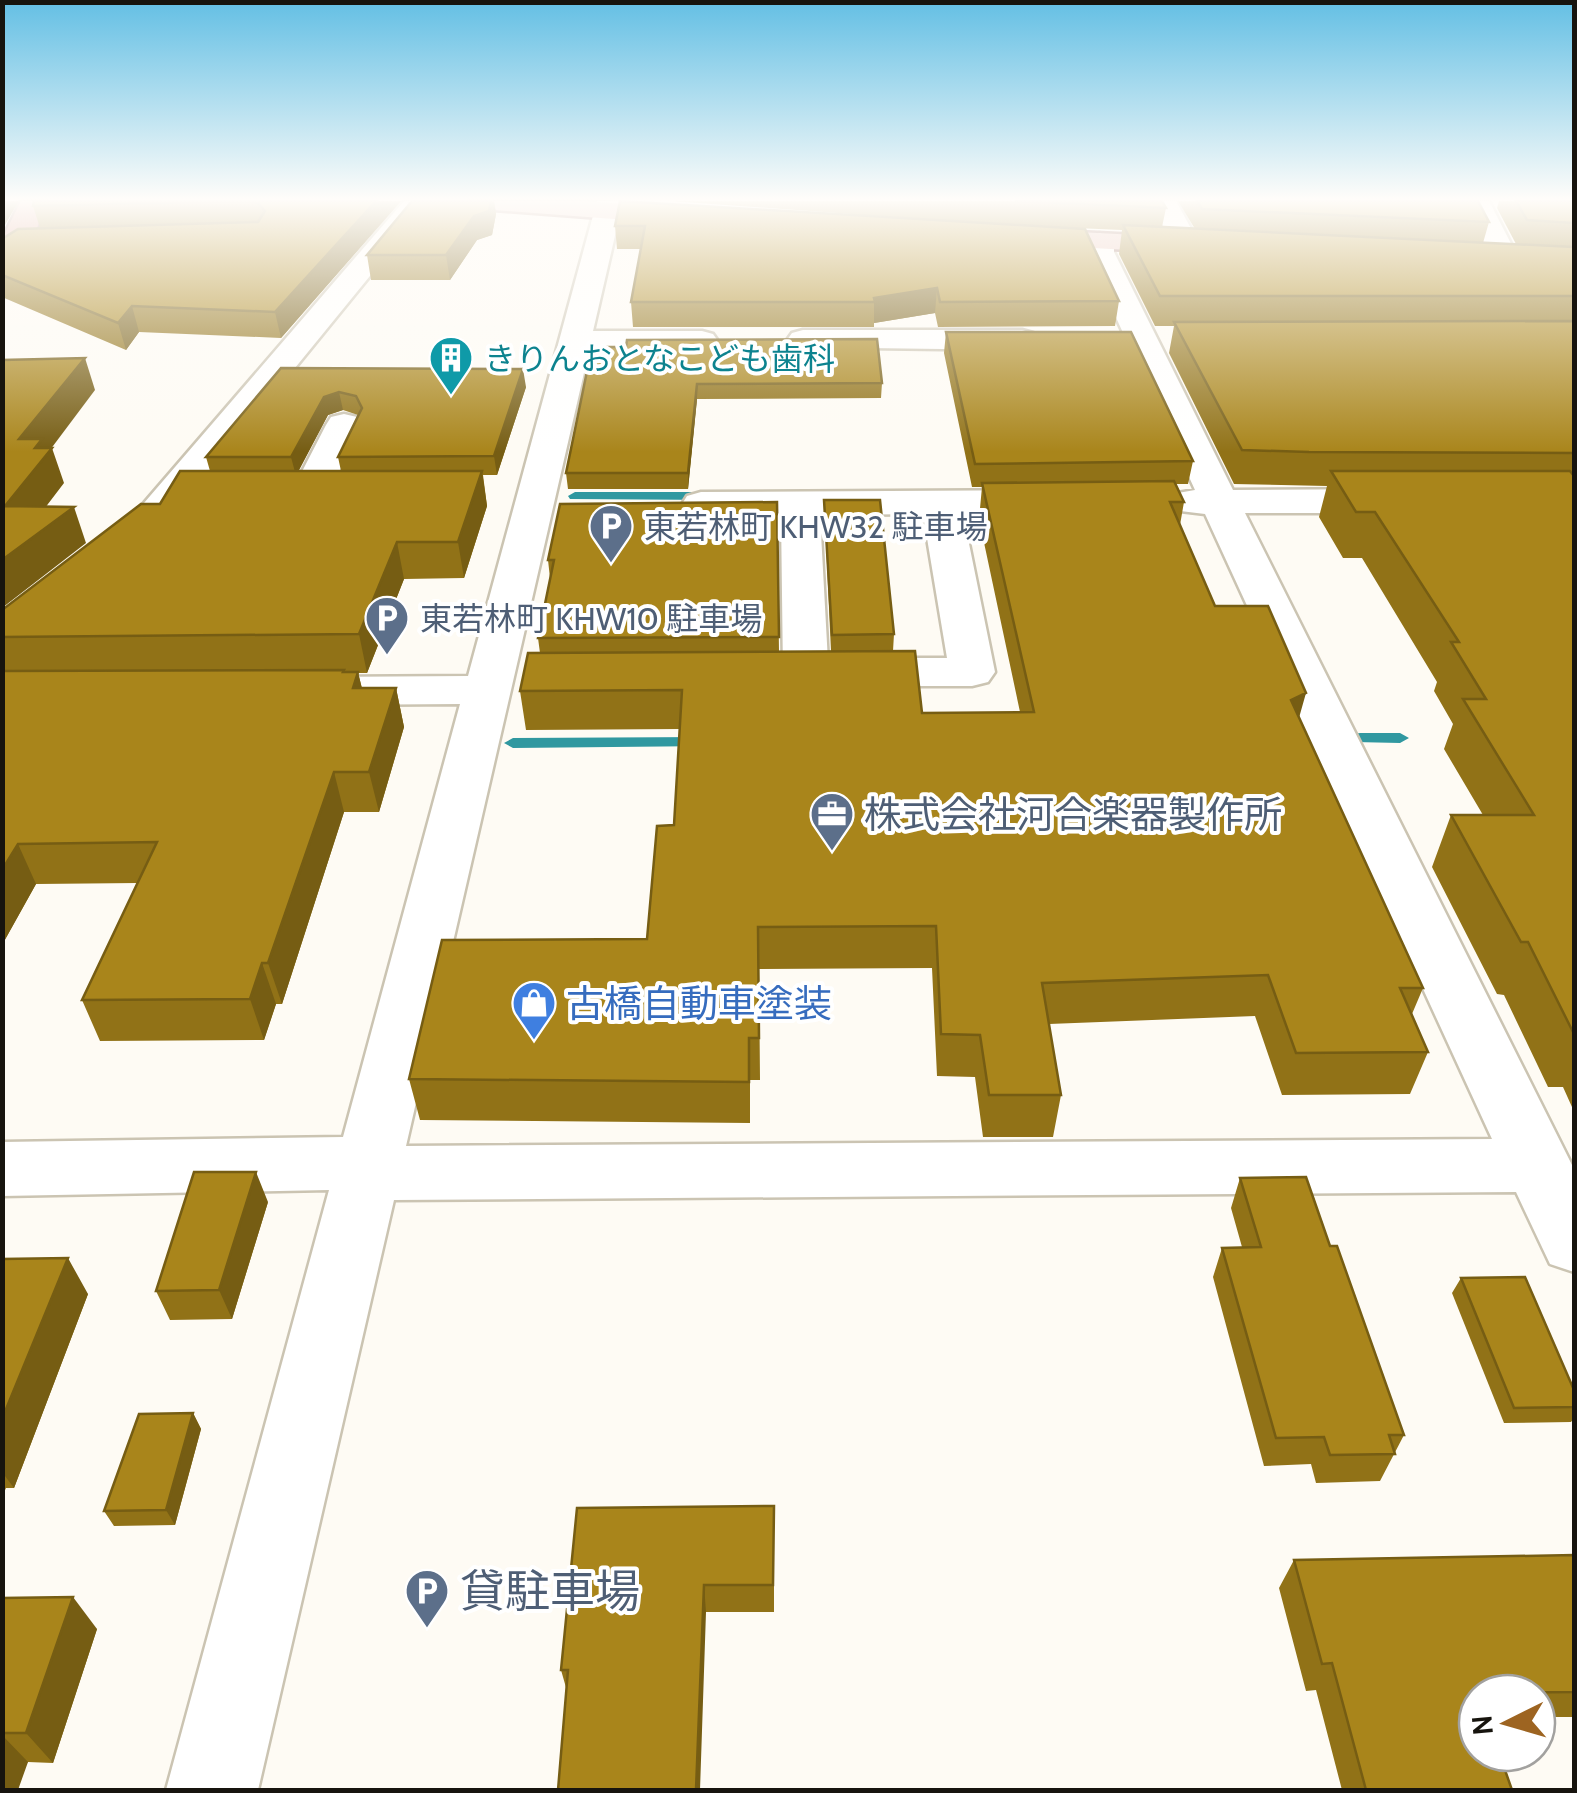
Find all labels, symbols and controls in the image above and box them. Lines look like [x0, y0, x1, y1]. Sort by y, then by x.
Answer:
building icon: きりんおとなこども歯科 [428, 335, 474, 396]
place label: きりんおとなこども歯科 [484, 339, 835, 378]
parking icon: 東若林町 KHW32 駐車場 [588, 503, 634, 564]
place label: 東若林町 KHW32 駐車場 [644, 507, 987, 546]
parking icon: 東若林町 KHW10 駐車場 [364, 595, 410, 656]
place label: 東若林町 KHW10 駐車場 [420, 599, 762, 638]
office icon: 株式会社河合楽器製作所 [809, 791, 855, 852]
place label: 株式会社河合楽器製作所 [864, 791, 1282, 838]
shop icon: 古橋自動車塗装 [511, 980, 557, 1041]
place label: 古橋自動車塗装 [566, 980, 832, 1027]
place label: 貸駐車場 [460, 1564, 640, 1618]
parking icon: 貸駐車場 [404, 1568, 450, 1629]
north arrow [1457, 1673, 1557, 1773]
text: N [1464, 1714, 1500, 1737]

